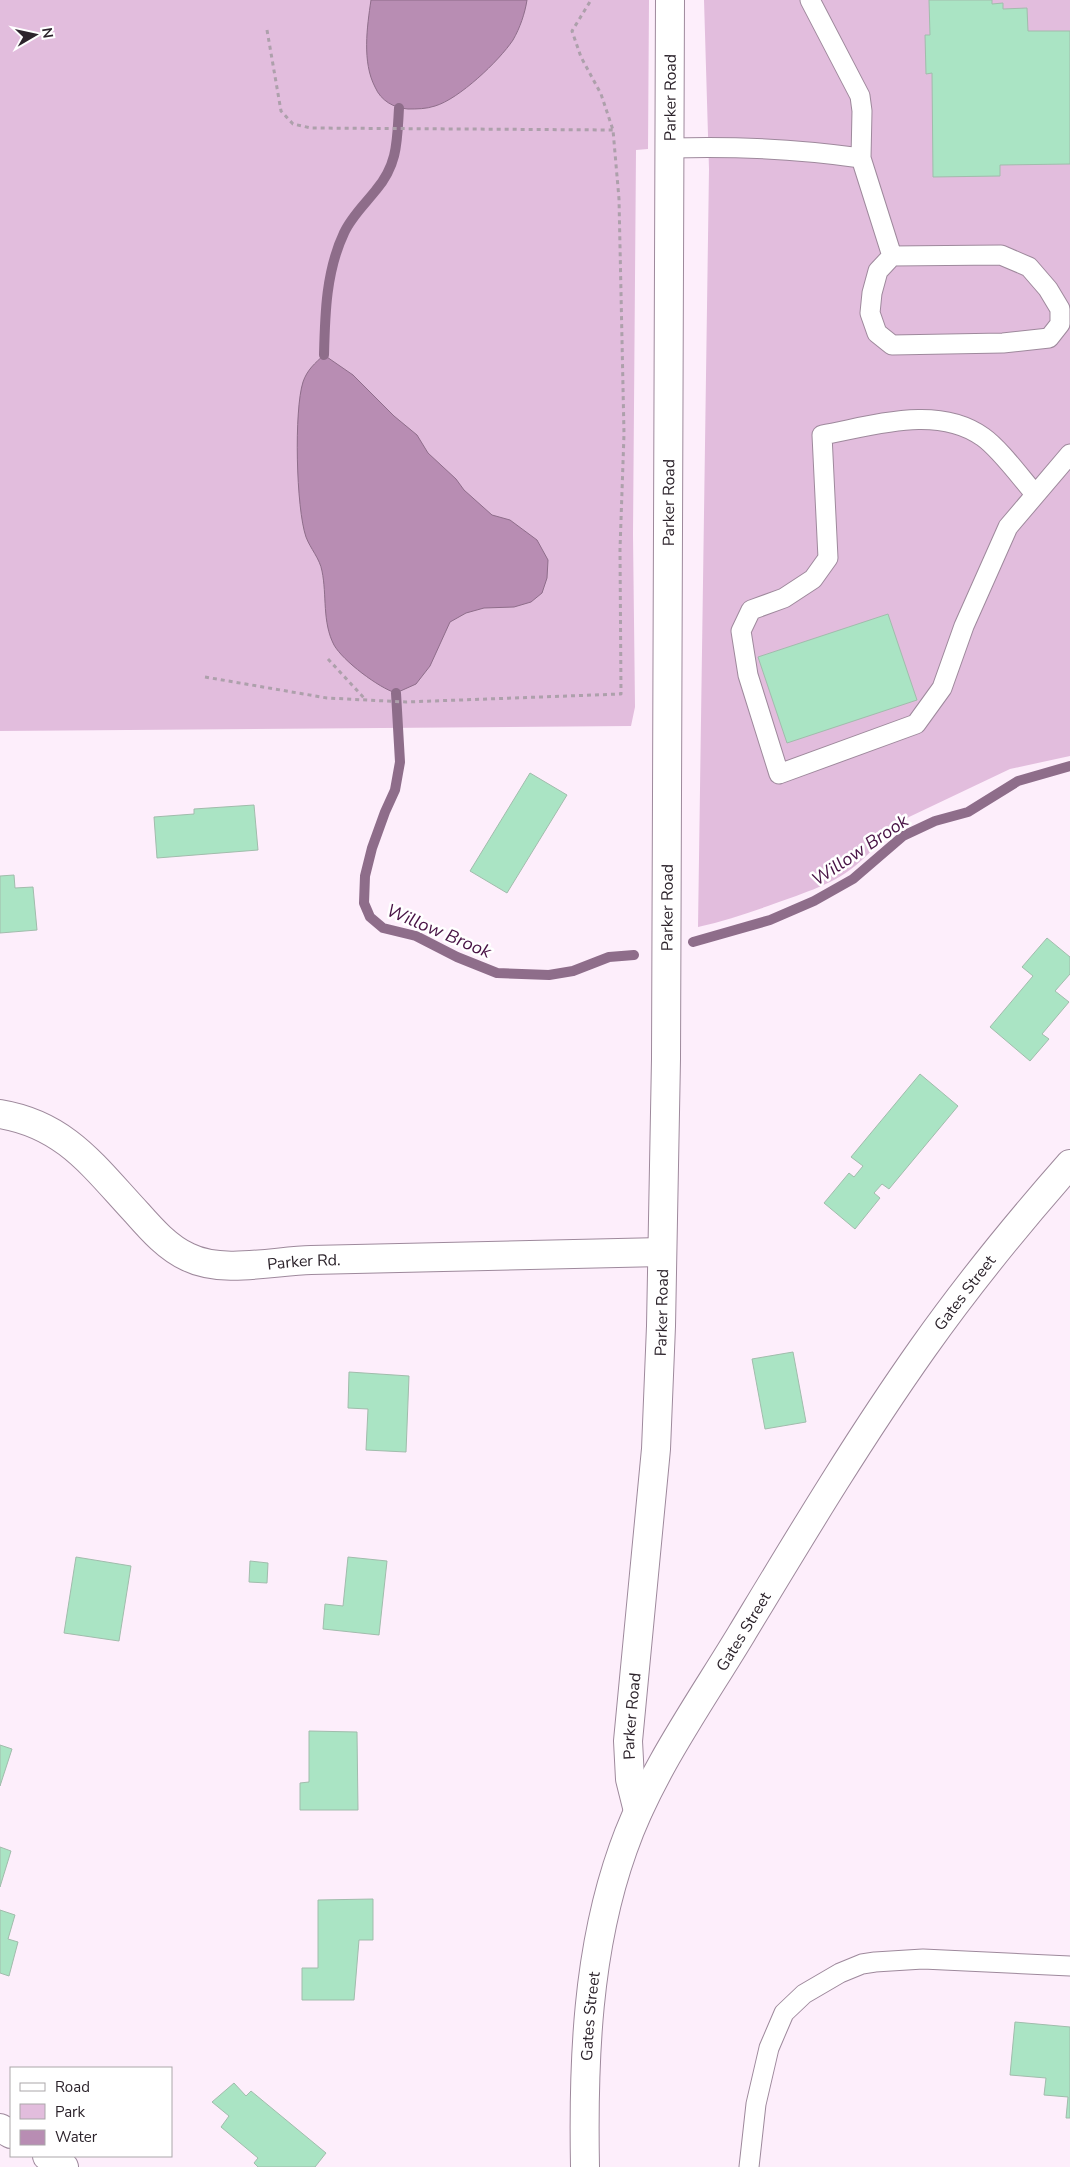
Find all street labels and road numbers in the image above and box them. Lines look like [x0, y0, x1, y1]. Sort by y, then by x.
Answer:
street label: Parker Road [659, 54, 682, 141]
street label: Parker Road [658, 459, 680, 546]
street label: Parker Road [656, 864, 679, 951]
street label: Parker Rd. [266, 1249, 341, 1276]
street label: Gates Street [929, 1250, 1001, 1335]
street label: Parker Road [650, 1269, 674, 1357]
street label: Gates Street [711, 1588, 777, 1676]
street label: Parker Road [618, 1672, 646, 1760]
street label: Gates Street [576, 1970, 606, 2061]

